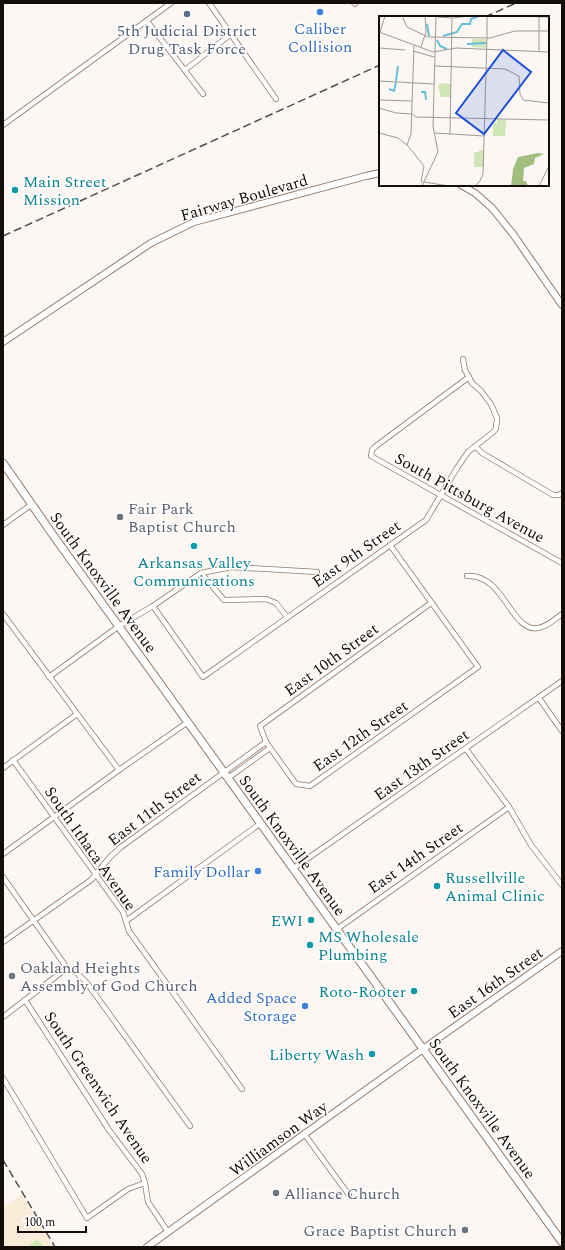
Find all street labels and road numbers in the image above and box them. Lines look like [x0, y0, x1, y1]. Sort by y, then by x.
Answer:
street label: Fairway Boulevard [178, 168, 311, 228]
street label: South Pittsburg Avenue [390, 447, 549, 549]
street label: South Knoxville Avenue [44, 507, 163, 658]
street label: East 9th Street [307, 514, 406, 593]
street label: East 10th Street [279, 617, 384, 702]
street label: East 12th Street [308, 694, 413, 778]
street label: East 13th Street [369, 723, 474, 807]
street label: East 11th Street [103, 765, 207, 852]
street label: South Knoxville Avenue [233, 770, 352, 921]
street label: South Ithaca Avenue [38, 782, 142, 916]
street label: East 14th Street [363, 816, 468, 900]
street label: East 16th Street [443, 941, 548, 1025]
street label: South Greenwich Avenue [38, 1006, 158, 1169]
street label: South Knoxville Avenue [423, 1033, 542, 1184]
street label: Williamson Way [225, 1094, 334, 1183]

